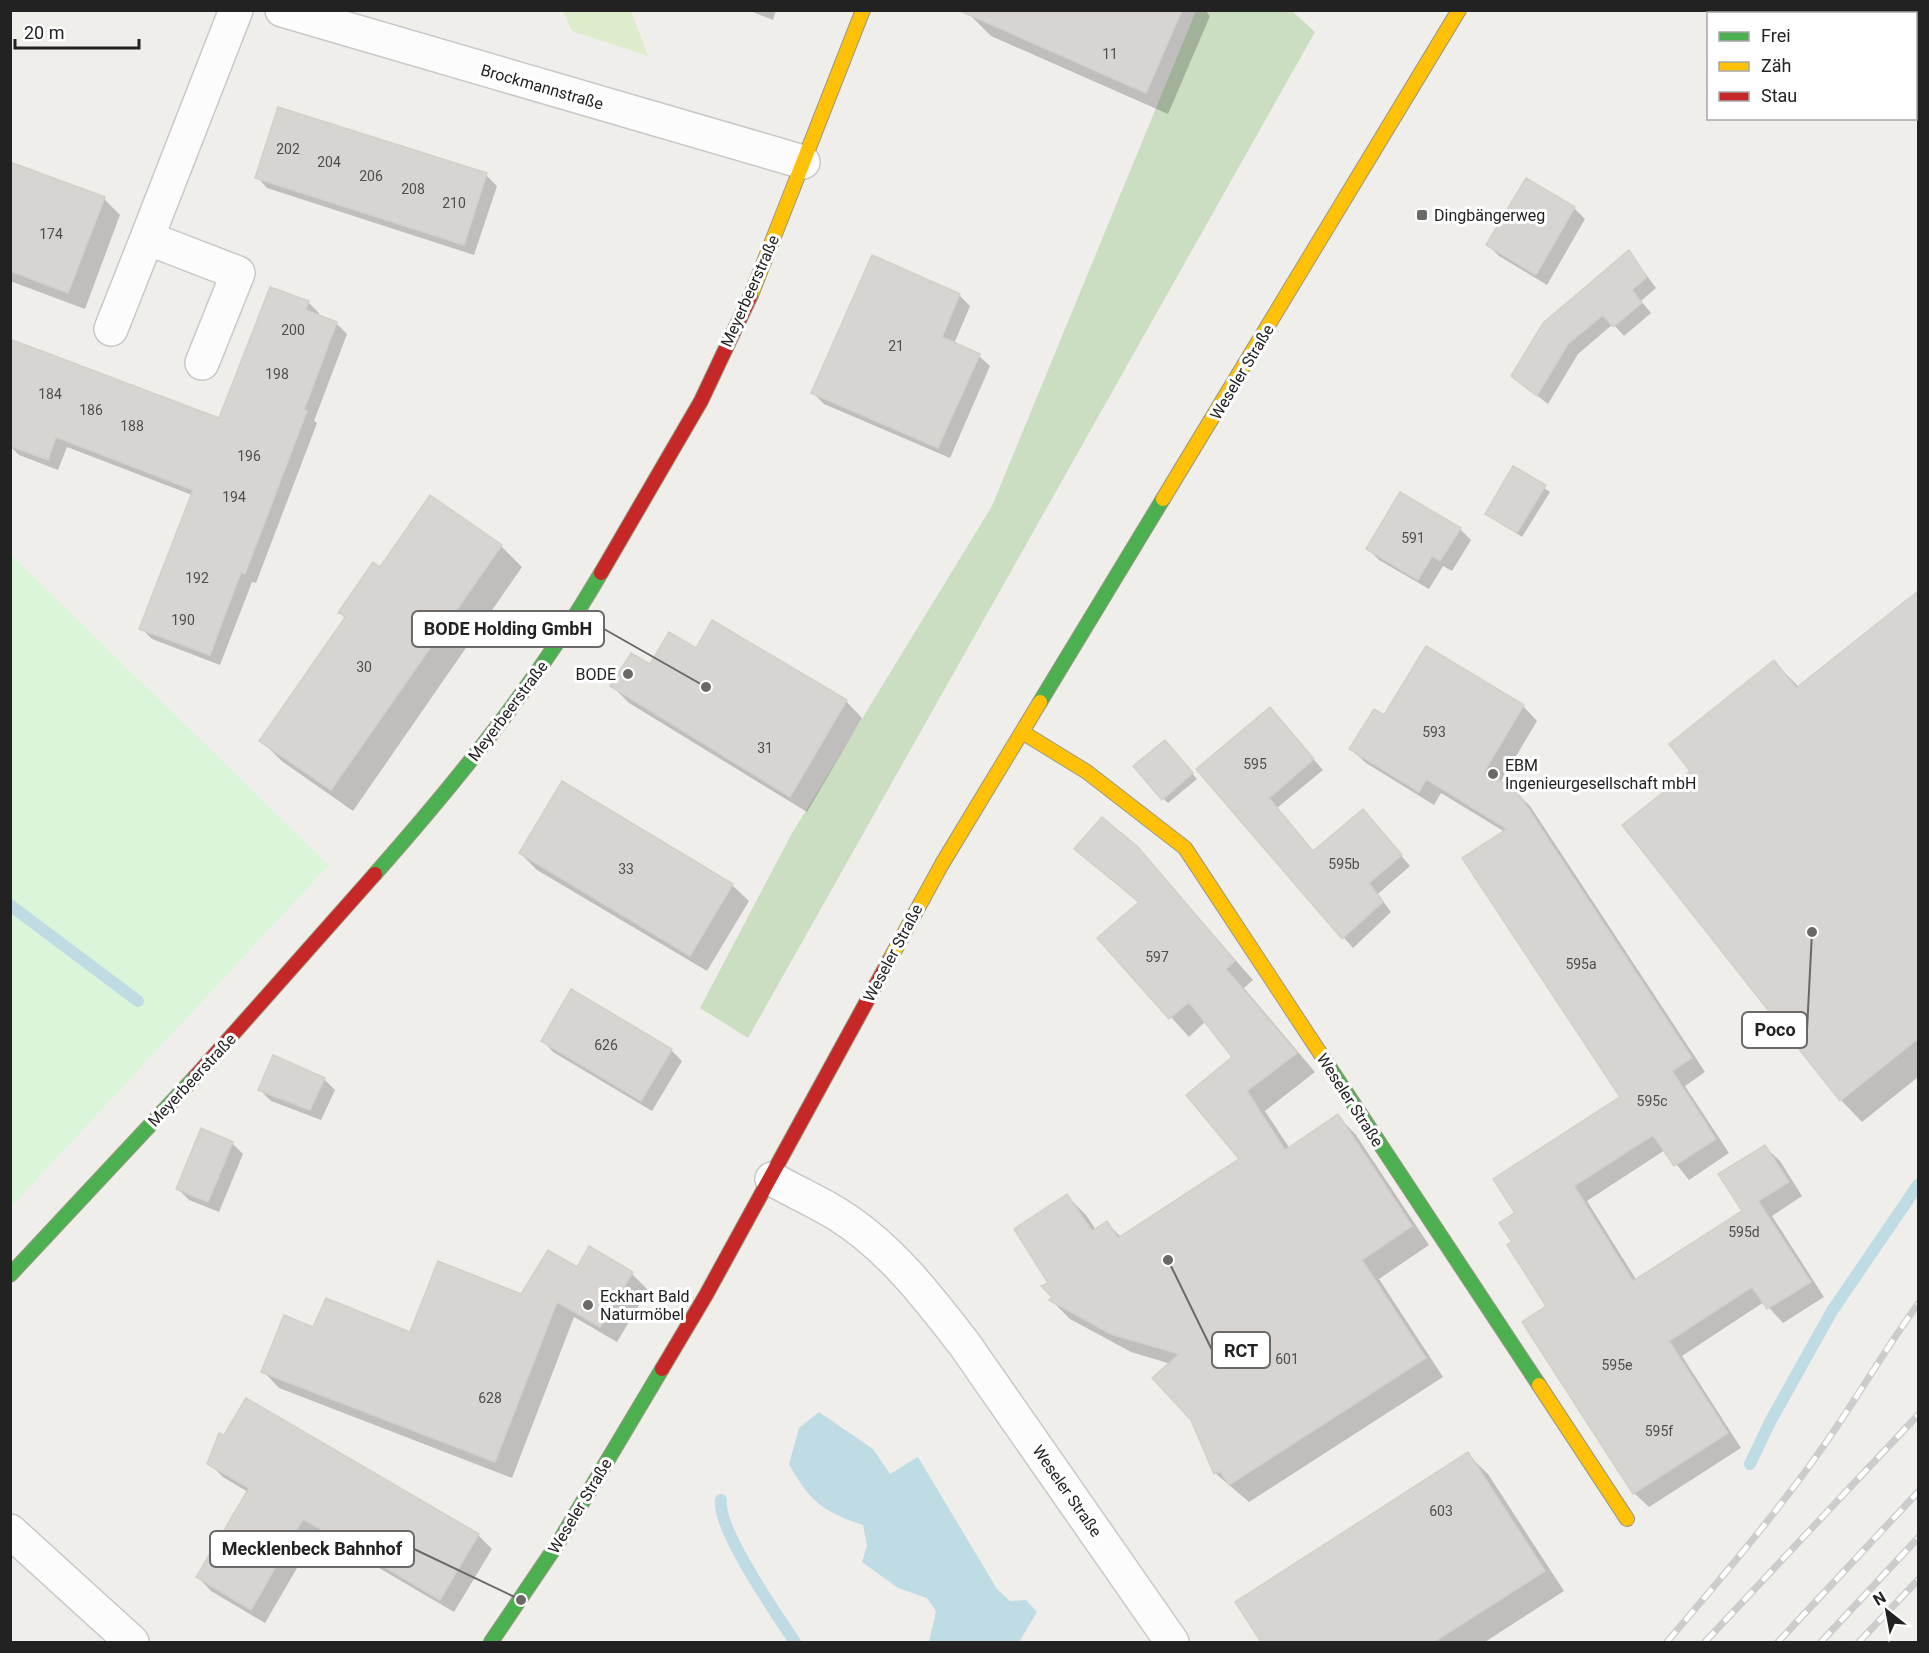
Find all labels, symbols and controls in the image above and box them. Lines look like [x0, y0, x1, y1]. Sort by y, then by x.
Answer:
scale bar [15, 12, 140, 50]
legend [1707, 12, 1917, 120]
text: 20 m [24, 22, 64, 43]
text: Frei [1761, 25, 1791, 46]
house number: 11 [1102, 46, 1118, 62]
text: Zäh [1761, 55, 1792, 76]
street label: Brockmannstraße [479, 60, 605, 114]
text: Stau [1761, 85, 1797, 106]
house number: 202 [276, 141, 300, 157]
house number: 204 [317, 154, 341, 170]
house number: 206 [359, 168, 383, 184]
house number: 208 [401, 181, 425, 197]
house number: 210 [442, 195, 466, 211]
place label: Dingbängerweg [1434, 206, 1545, 225]
marker: Dingbängerweg [1415, 208, 1429, 222]
house number: 174 [39, 226, 63, 242]
street label: Meyerbeerstraße [717, 232, 783, 350]
street label: Weseler Straße [1206, 321, 1278, 423]
house number: 200 [281, 322, 305, 338]
house number: 21 [888, 338, 904, 354]
house number: 198 [265, 366, 289, 382]
house number: 184 [38, 386, 62, 402]
house number: 186 [79, 402, 103, 418]
house number: 188 [120, 418, 144, 434]
house number: 196 [237, 448, 261, 464]
house number: 194 [222, 489, 246, 505]
house number: 591 [1401, 530, 1425, 546]
house number: 192 [185, 570, 209, 586]
callout: BODE Holding GmbH [412, 611, 604, 647]
house number: 190 [171, 612, 195, 628]
text: BODE Holding GmbH [424, 618, 592, 639]
street label: Meyerbeerstraße [464, 657, 552, 765]
house number: 30 [356, 659, 372, 675]
place label: BODE [575, 665, 616, 684]
marker: BODE [621, 667, 635, 681]
house number: 593 [1422, 724, 1446, 740]
house number: 31 [757, 740, 773, 756]
house number: 595 [1243, 756, 1267, 772]
place label: EBM Ingenieurgesellschaft mbH [1505, 756, 1696, 793]
marker: EBM Ingenieurgesellschaft mbH [1486, 767, 1500, 781]
house number: 595b [1328, 856, 1360, 872]
house number: 33 [618, 861, 634, 877]
street label: Weseler Straße [859, 901, 927, 1005]
house number: 597 [1145, 949, 1169, 965]
house number: 595a [1565, 956, 1597, 972]
callout: Poco [1742, 1012, 1807, 1048]
text: Poco [1754, 1019, 1796, 1040]
street label: Meyerbeerstraße [144, 1029, 240, 1131]
house number: 626 [594, 1037, 618, 1053]
street label: Weseler Straße [1313, 1050, 1387, 1150]
house number: 595c [1637, 1093, 1667, 1109]
house number: 595d [1728, 1224, 1760, 1240]
place label: Eckhart Bald Naturmöbel [600, 1287, 690, 1324]
marker: Eckhart Bald Naturmöbel [581, 1298, 595, 1312]
callout: RCT [1212, 1332, 1270, 1368]
text: RCT [1224, 1340, 1258, 1361]
house number: 601 [1275, 1351, 1299, 1367]
house number: 595e [1601, 1357, 1633, 1373]
house number: 628 [478, 1390, 502, 1406]
house number: 595f [1645, 1423, 1673, 1439]
street label: Weseler Straße [1028, 1442, 1106, 1540]
street label: Weseler Straße [544, 1455, 616, 1557]
house number: 603 [1429, 1503, 1453, 1519]
callout: Mecklenbeck Bahnhof [210, 1531, 414, 1567]
text: Mecklenbeck Bahnhof [222, 1538, 403, 1559]
north arrow [1857, 1581, 1917, 1641]
text: N [1870, 1588, 1889, 1610]

